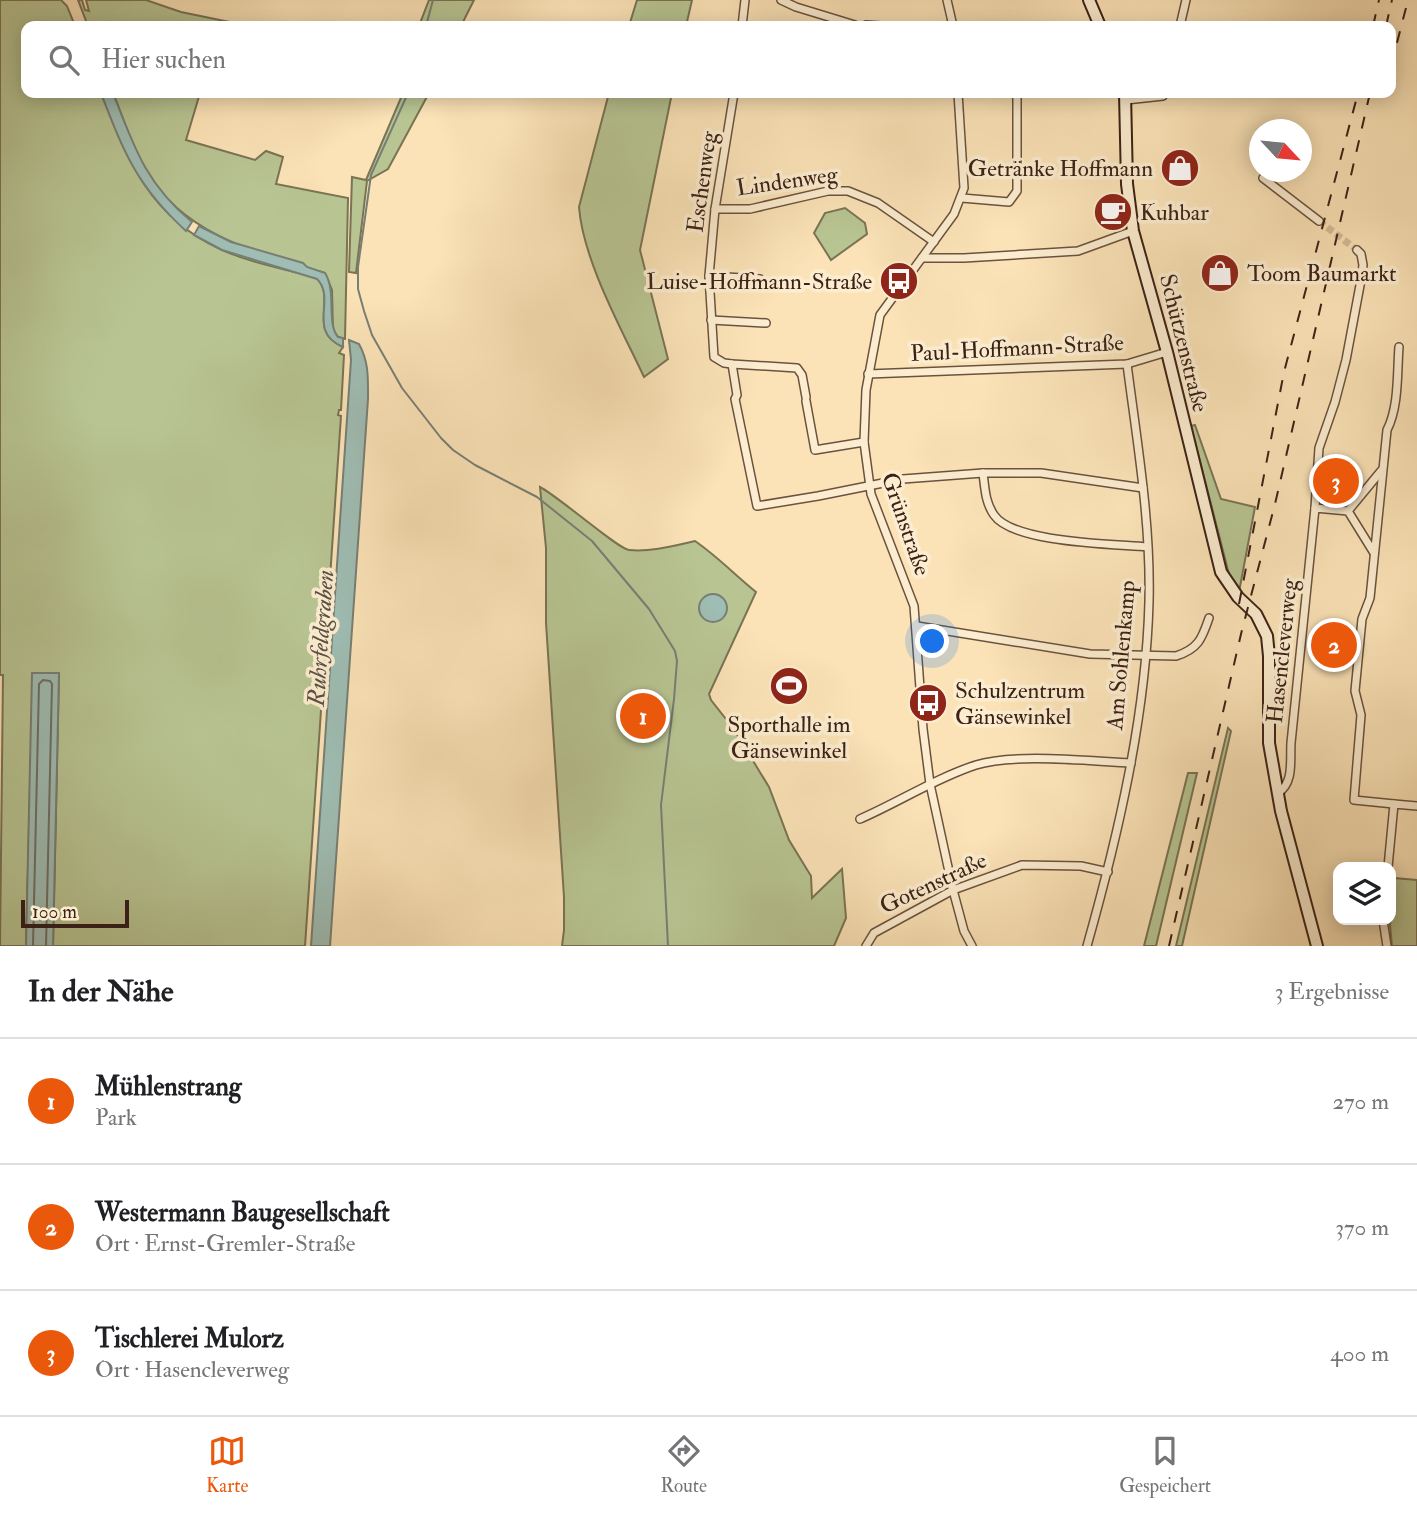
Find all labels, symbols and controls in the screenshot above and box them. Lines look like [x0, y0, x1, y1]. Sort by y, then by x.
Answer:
search box [21, 21, 1396, 98]
icon: search [45, 41, 83, 79]
text: Hier suchen [101, 44, 226, 76]
north arrow [1249, 119, 1312, 182]
street label: Eschenweg [681, 129, 724, 234]
shop icon: Getränke Hoffmann [1159, 147, 1201, 189]
place label: Getränke Hoffmann [968, 154, 1153, 183]
street label: Lindenweg [734, 159, 840, 202]
cafe icon: Kuhbar [1092, 191, 1134, 233]
place label: Kuhbar [1140, 198, 1209, 227]
shop icon: Toom Baumarkt [1199, 252, 1241, 294]
place label: Toom Baumarkt [1247, 259, 1396, 288]
bus stop icon: Luise-Hoffmann-Straße [878, 260, 920, 302]
place label: Luise-Hoffmann-Straße [646, 267, 872, 296]
street label: Schützenstraße [1153, 271, 1215, 415]
street label: Paul-Hoffmann-Straße [910, 328, 1125, 368]
pin: 3 [1313, 455, 1359, 507]
street label: Grünstraße [875, 469, 937, 580]
water label: Ruhrfeldgraben [301, 569, 341, 708]
street label: Hasencleverweg [1260, 577, 1304, 725]
street label: Am Sohlenkamp [1100, 579, 1143, 732]
pin: 2 [1311, 619, 1357, 671]
your location [915, 624, 949, 658]
sports icon: Sporthalle im Gänsewinkel [768, 665, 810, 707]
place label: Schulzentrum Gänsewinkel [955, 676, 1085, 731]
bus stop icon: Schulzentrum Gänsewinkel [907, 682, 949, 724]
pin: 1 [620, 690, 666, 742]
place label: Sporthalle im Gänsewinkel [727, 710, 851, 765]
street label: Gotenstraße [875, 845, 991, 920]
map controls [1333, 862, 1396, 925]
button: layers [1333, 862, 1396, 925]
scale bar [21, 897, 130, 929]
text: 100 m [32, 900, 77, 924]
text: In der Nähe [28, 973, 173, 1010]
text: 3 Ergebnisse [1275, 977, 1389, 1006]
text: Mühlenstrang [95, 1071, 242, 1103]
text: 1 [47, 1087, 55, 1116]
text: 270 m [1332, 1087, 1389, 1116]
text: Park [95, 1103, 137, 1132]
text: Westermann Baugesellschaft [95, 1197, 390, 1229]
text: 2 [45, 1213, 57, 1242]
text: 370 m [1335, 1213, 1389, 1242]
text: Ort · Ernst-Gremler-Straße [95, 1229, 355, 1258]
text: Tischlerei Mulorz [95, 1323, 284, 1355]
text: 3 [47, 1339, 55, 1368]
text: 400 m [1330, 1339, 1389, 1368]
text: Ort · Hasencleverweg [95, 1355, 289, 1384]
tab: Karte [206, 1432, 248, 1498]
tab: Route [661, 1432, 707, 1498]
tab: Gespeichert [1119, 1432, 1211, 1498]

